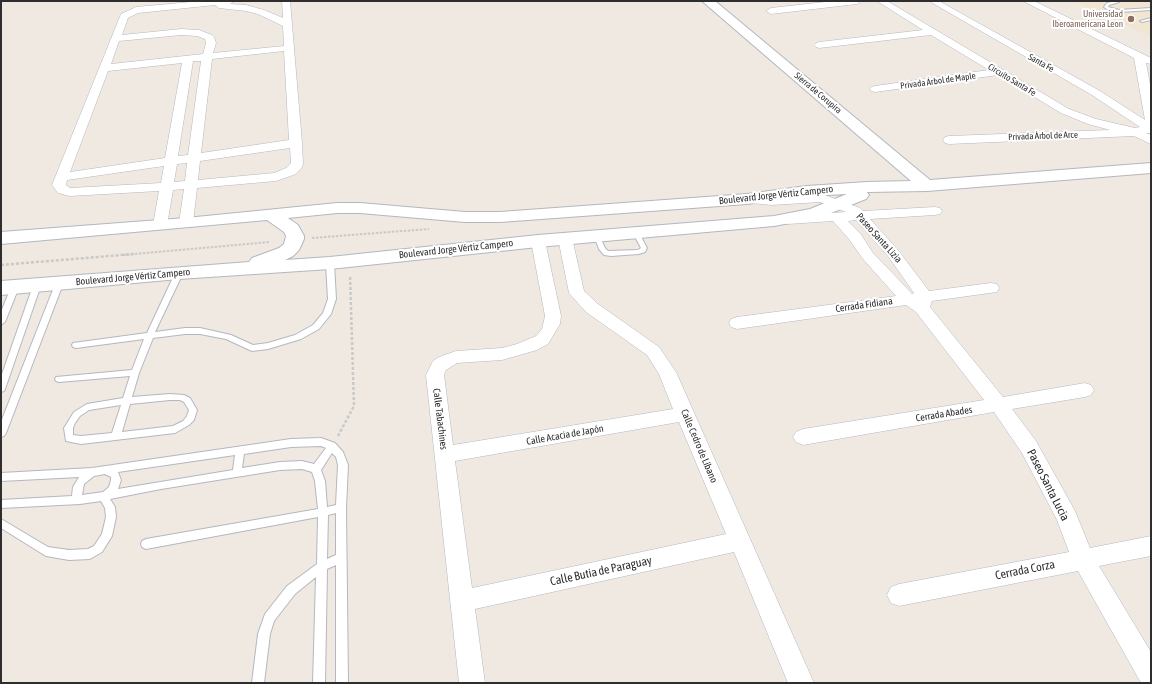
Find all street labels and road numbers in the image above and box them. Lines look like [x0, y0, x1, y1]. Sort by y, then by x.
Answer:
street label: Santa Fe [1026, 52, 1056, 74]
street label: Circuito Santa Fe [986, 61, 1038, 99]
street label: Sierra de Corupira [792, 70, 844, 116]
street label: Privada Árbol de Maple [899, 70, 977, 92]
street label: Privada Árbol de Arce [1008, 129, 1078, 143]
street label: Boulevard Jorge Vértiz Campero [718, 183, 834, 207]
street label: Paseo Santa Lizia [854, 211, 904, 265]
street label: Boulevard Jorge Vértiz Campero [398, 237, 514, 261]
street label: Boulevard Jorge Vértiz Campero [75, 266, 191, 288]
street label: Cerrada Fidiana [835, 295, 893, 315]
street label: Calle Tabachines [430, 388, 450, 450]
street label: Cerrada Abades [915, 404, 973, 424]
street label: Calle Cedro de Líbano [678, 407, 720, 485]
street label: Calle Acacia de Japón [525, 422, 605, 448]
street label: Paseo Santa Lucia [1024, 447, 1072, 523]
street label: Calle Butia de Paraguay [549, 553, 653, 589]
street label: Cerrada Corza [994, 557, 1056, 583]

